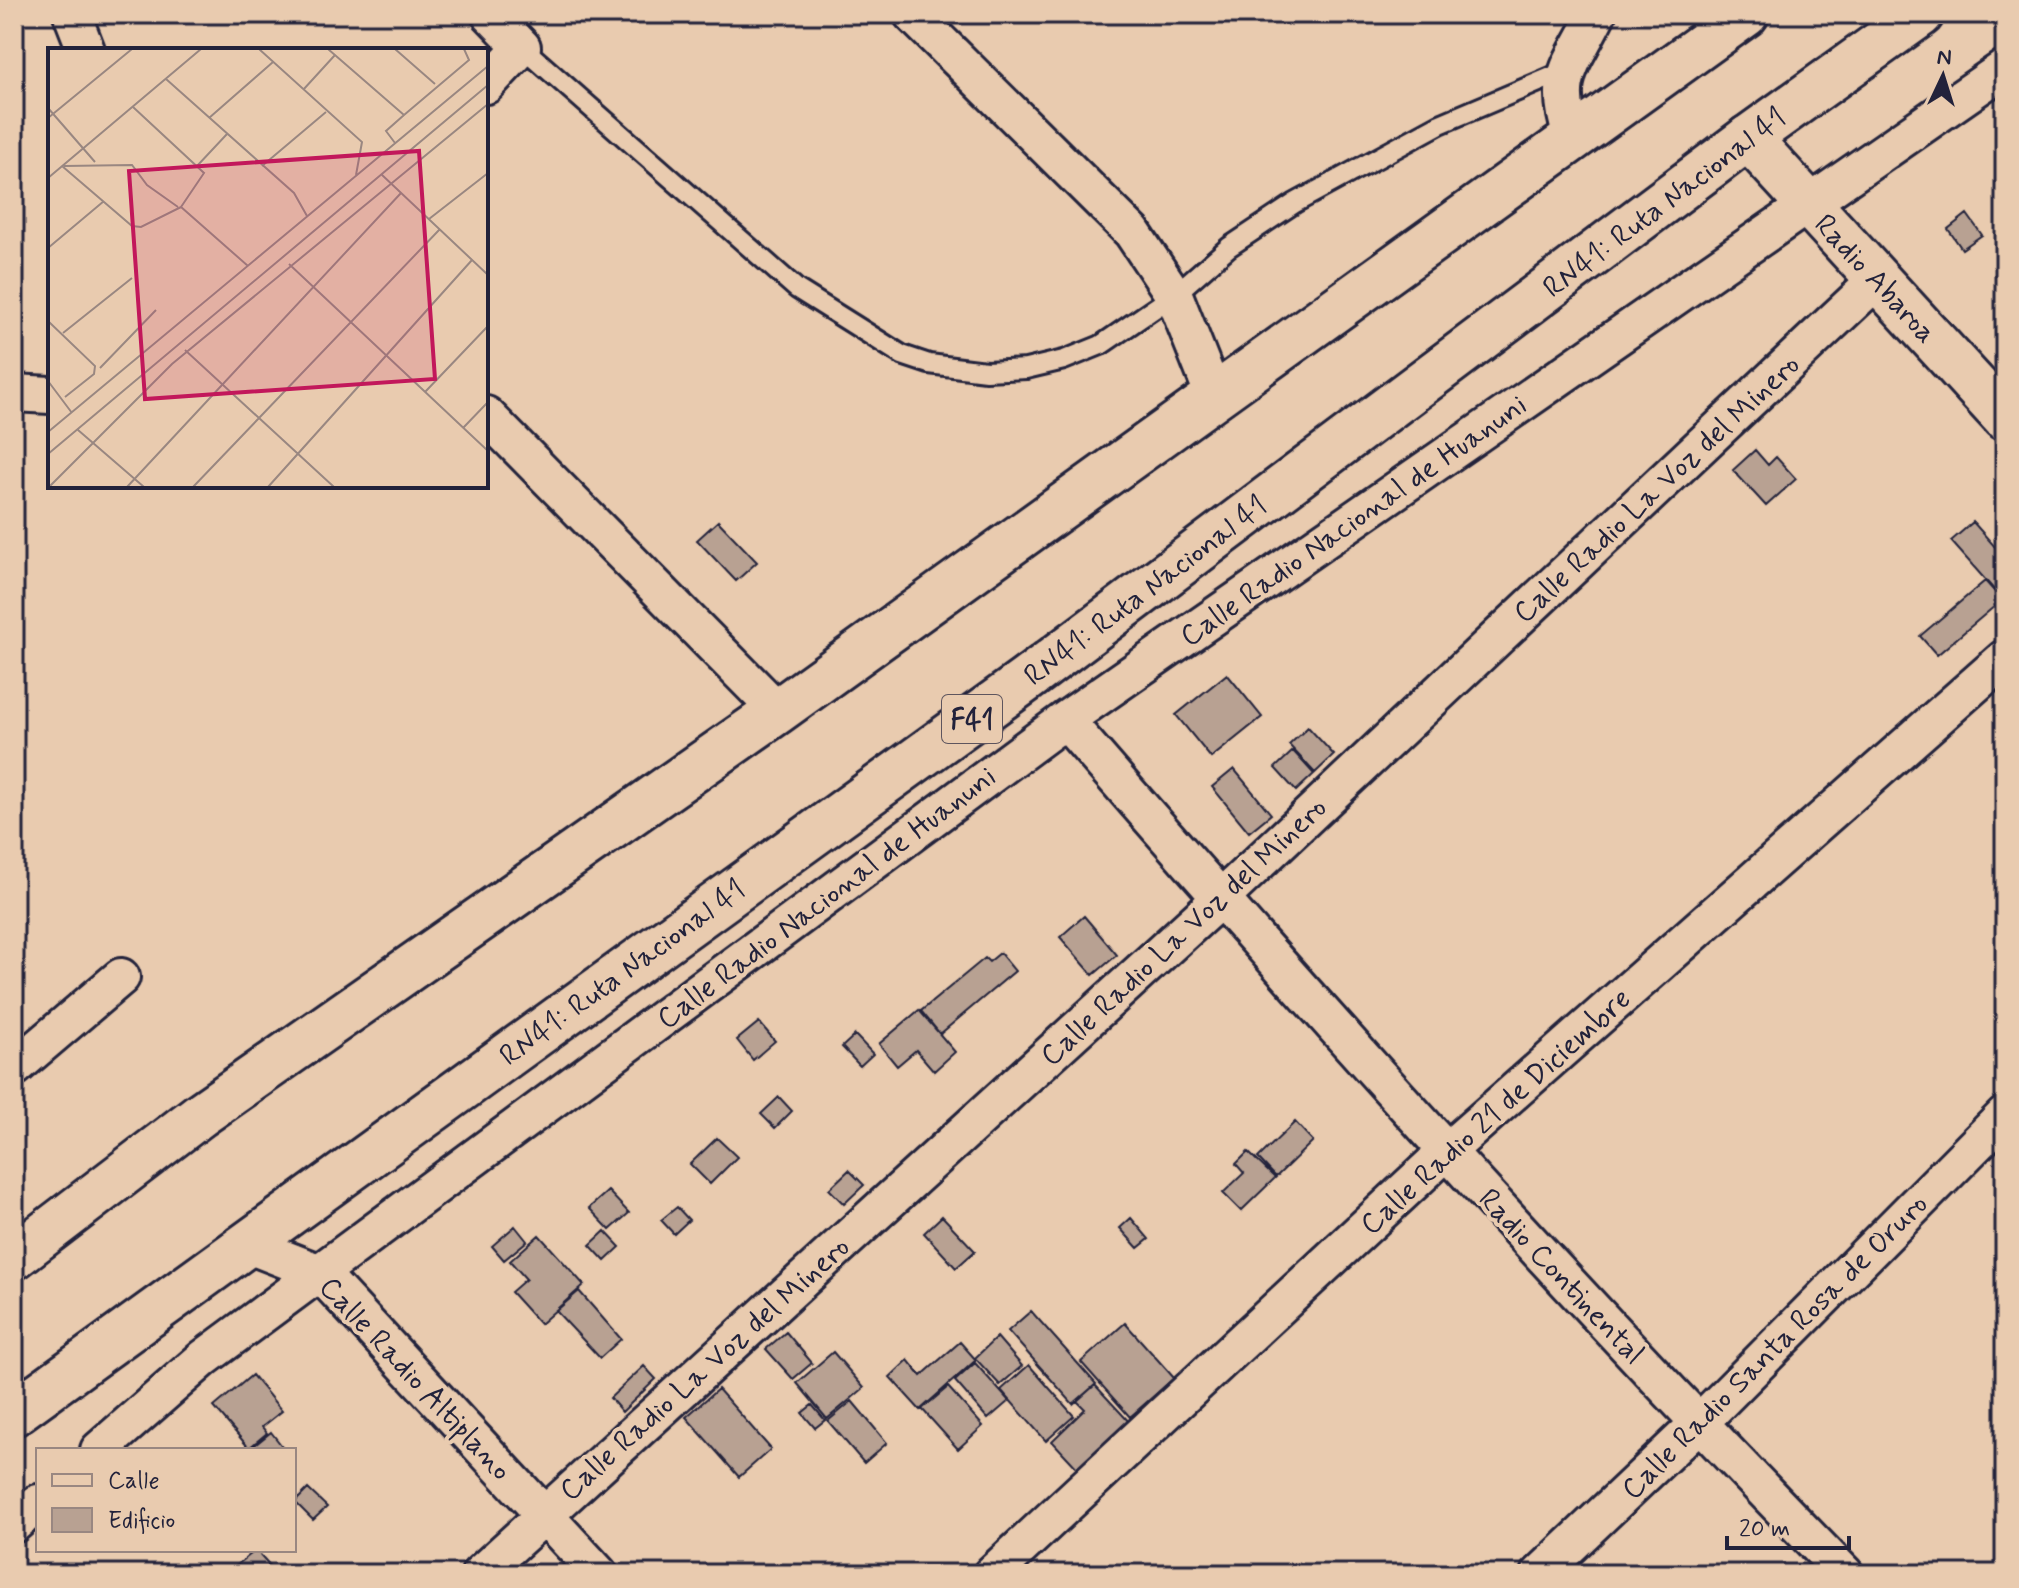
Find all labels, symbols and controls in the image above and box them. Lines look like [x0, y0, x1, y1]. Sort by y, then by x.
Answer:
north arrow [1903, 36, 1983, 116]
text: N [1936, 44, 1953, 73]
inset map [48, 48, 488, 488]
street label: RN41: Ruta Nacional 41 [1535, 99, 1794, 308]
street label: Radio Abaroa [1805, 206, 1945, 352]
street label: Calle Radio La Voz del Minero [1505, 346, 1809, 632]
street label: Calle Radio Nacional de Huanuni [1173, 386, 1535, 656]
street label: RN41: Ruta Nacional 41 [1016, 487, 1275, 696]
road number: F41 [942, 695, 1002, 743]
street label: Calle Radio Nacional de Huanuni [649, 758, 1004, 1039]
street label: Calle Radio La Voz del Minero [1032, 789, 1336, 1075]
street label: RN41: Ruta Nacional 41 [492, 871, 754, 1076]
street label: Calle Radio 21 de Diciembre [1352, 980, 1640, 1244]
street label: Radio Continental [1469, 1181, 1653, 1373]
street label: Calle Radio Santa Rosa de Oruro [1613, 1185, 1937, 1509]
street label: Calle Radio La Voz del Minero [552, 1228, 859, 1510]
street label: Calle Radio Altiplano [310, 1269, 520, 1490]
legend [36, 1448, 296, 1552]
text: Calle [108, 1466, 160, 1497]
scale bar [1727, 1500, 1849, 1550]
text: Edificio [108, 1506, 175, 1537]
text: 20 m [1739, 1514, 1790, 1545]

